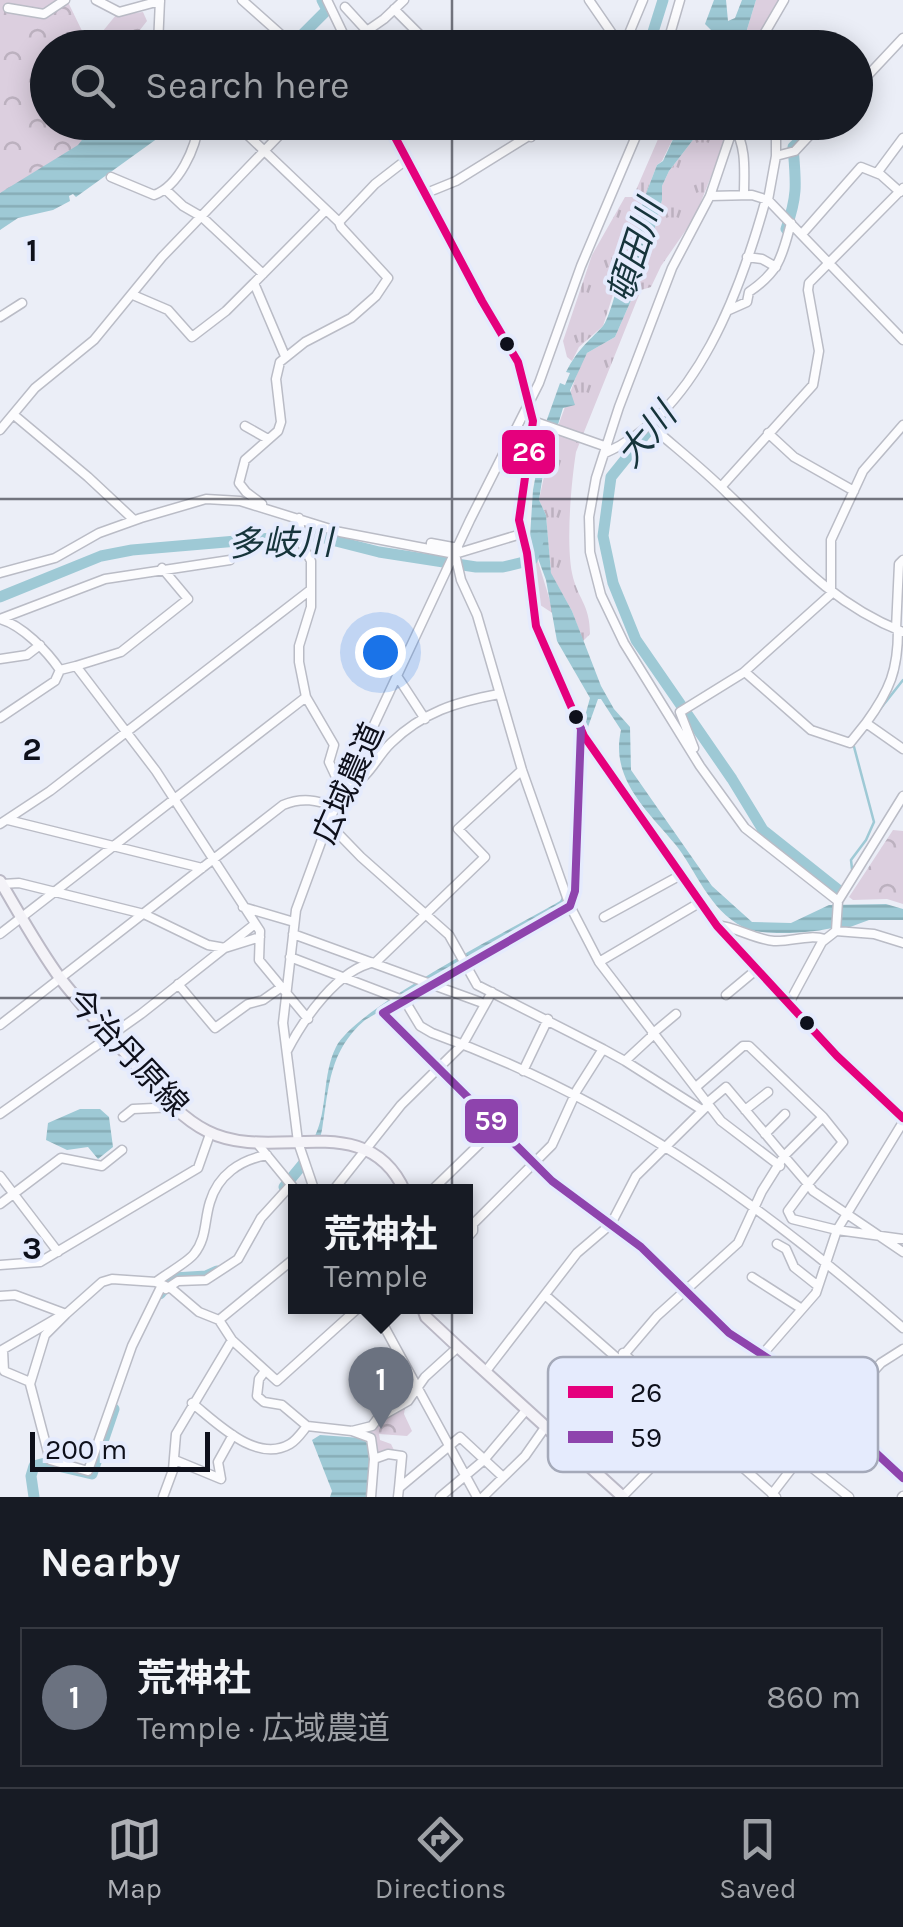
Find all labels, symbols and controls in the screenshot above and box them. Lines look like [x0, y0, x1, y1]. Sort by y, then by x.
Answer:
search box [30, 30, 873, 140]
icon: search [65, 58, 120, 113]
text: Search here [145, 63, 349, 108]
water label: 頓田川 [600, 191, 672, 307]
text: 1 [26, 232, 38, 269]
unlabelled marker [497, 334, 517, 354]
water label: 大川 [608, 392, 687, 475]
line badge: 26 [500, 428, 557, 476]
text: 26 [512, 435, 546, 468]
water label: 多岐川 [227, 522, 337, 565]
your location [355, 627, 406, 678]
unlabelled marker [566, 707, 586, 727]
street label: 広域農道 [306, 717, 391, 849]
text: 2 [22, 731, 42, 768]
street label: 今治丹原線 [60, 981, 196, 1123]
unlabelled marker [797, 1013, 817, 1033]
line badge: 59 [463, 1097, 520, 1145]
text: 59 [474, 1104, 508, 1137]
popup [288, 1184, 473, 1314]
text: 荒神社 [323, 1212, 438, 1257]
text: 3 [22, 1230, 42, 1267]
text: Temple [323, 1258, 428, 1295]
pin: 1 [348, 1346, 414, 1429]
legend [548, 1357, 878, 1472]
text: 26 [630, 1376, 662, 1409]
text: 59 [630, 1421, 662, 1454]
scale bar [30, 1427, 210, 1472]
text: 200 m [45, 1433, 127, 1466]
text: Nearby [40, 1537, 180, 1587]
text: 荒神社 [137, 1656, 251, 1701]
text: 1 [69, 1679, 80, 1716]
text: 860 m [766, 1679, 861, 1716]
text: Temple · 広域農道 [137, 1710, 390, 1747]
tab: Map [106, 1812, 162, 1905]
tab: Directions [375, 1812, 506, 1905]
tab: Saved [719, 1812, 797, 1905]

